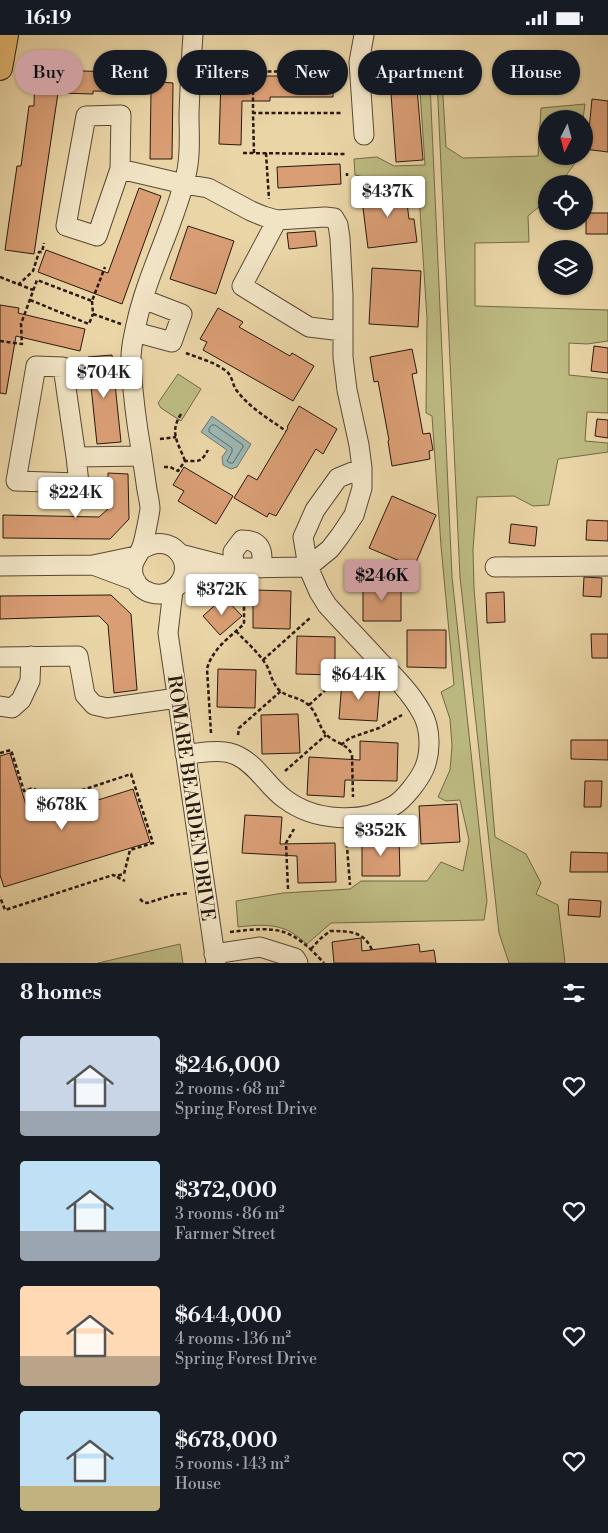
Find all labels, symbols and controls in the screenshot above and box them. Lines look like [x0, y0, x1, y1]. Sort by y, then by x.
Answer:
text: 16:19 [25, 6, 71, 30]
chip: Buy [15, 50, 83, 95]
chip: Rent [93, 50, 167, 95]
chip: Filters [177, 50, 267, 95]
chip: New [277, 50, 348, 95]
chip: Apartment [358, 50, 482, 95]
chip: House [492, 50, 580, 95]
north arrow [538, 110, 592, 165]
map controls [538, 110, 593, 295]
pin: $437K [353, 175, 423, 218]
button: locate [538, 175, 593, 230]
text: $437K [362, 182, 414, 202]
button: layers [538, 240, 593, 295]
pin: $704K [69, 357, 139, 399]
text: $704K [77, 363, 131, 383]
pin: $224K [41, 477, 111, 519]
text: $224K [49, 483, 103, 503]
pin: $246K [347, 559, 417, 602]
text: $246K [355, 566, 409, 586]
pin: $372K [187, 573, 257, 616]
text: $372K [197, 580, 247, 600]
pin: $644K [324, 659, 394, 701]
text: $644K [332, 665, 386, 685]
street label: ROMARE BEARDEN DRIVE [162, 674, 220, 923]
pin: $678K [27, 789, 97, 831]
text: $678K [36, 795, 88, 815]
pin: $352K [346, 815, 416, 857]
text: $352K [355, 821, 407, 841]
icon: filters [560, 979, 588, 1007]
text: 8 homes [20, 980, 102, 1006]
text: $246,000 [175, 1053, 280, 1079]
icon: home [60, 1056, 120, 1116]
icon: heart [560, 1072, 588, 1100]
text: 2 rooms · 68 m² [175, 1079, 285, 1099]
text: Spring Forest Drive [175, 1099, 317, 1119]
text: $372,000 [175, 1178, 277, 1204]
icon: home [60, 1181, 120, 1241]
icon: heart [560, 1197, 588, 1225]
text: 3 rooms · 86 m² [175, 1204, 285, 1224]
text: Farmer Street [175, 1224, 276, 1244]
text: $644,000 [175, 1303, 282, 1329]
icon: home [60, 1306, 120, 1366]
icon: heart [560, 1322, 588, 1350]
text: 4 rooms · 136 m² [175, 1329, 291, 1349]
text: Spring Forest Drive [175, 1349, 317, 1369]
text: $678,000 [175, 1428, 277, 1454]
icon: home [60, 1431, 120, 1491]
icon: heart [560, 1447, 588, 1475]
text: 5 rooms · 143 m² [175, 1454, 290, 1474]
text: House [175, 1474, 221, 1494]

